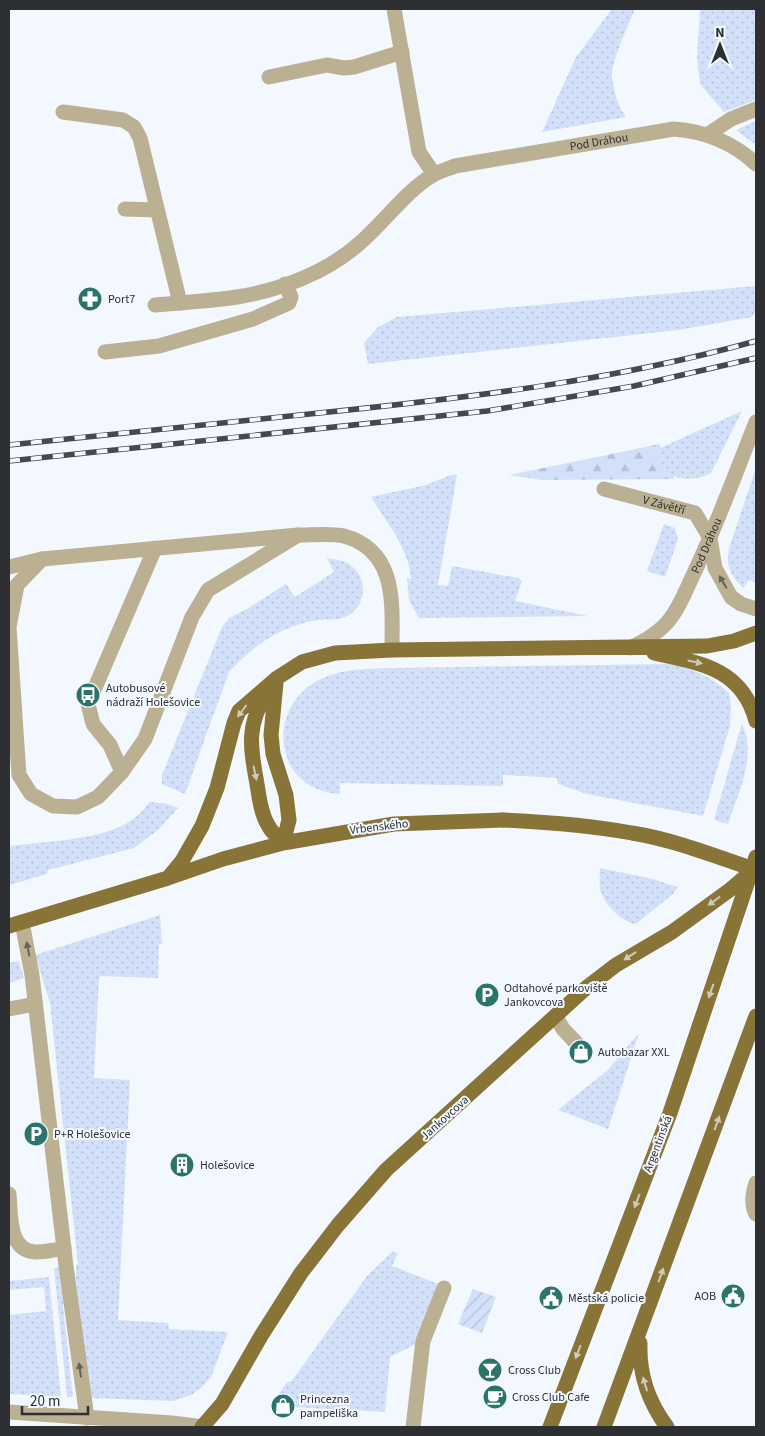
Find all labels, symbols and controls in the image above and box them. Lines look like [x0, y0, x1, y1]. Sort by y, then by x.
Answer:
north arrow [695, 20, 745, 70]
text: N [715, 23, 725, 43]
street label: Pod Dráhou [568, 128, 629, 155]
pharmacy icon: Port7 [77, 286, 103, 312]
place label: Port7 [108, 291, 135, 308]
street label: V Závětří [641, 491, 688, 519]
street label: Pod Dráhou [687, 515, 726, 576]
one-way arrow [718, 575, 727, 588]
one-way arrow [688, 658, 703, 666]
place label: Autobusové nádraží Holešovice [106, 680, 200, 711]
bus stop icon: Autobusové nádraží Holešovice [75, 682, 101, 708]
one-way arrow [236, 704, 247, 717]
one-way arrow [251, 765, 259, 780]
street label: Vrbenského [349, 815, 409, 839]
one-way arrow [707, 896, 721, 906]
one-way arrow [23, 940, 31, 956]
one-way arrow [623, 952, 637, 961]
place label: Odtahové parkoviště Jankovcova [504, 980, 608, 1011]
parking icon: Odtahové parkoviště Jankovcova [474, 982, 500, 1008]
one-way arrow [707, 984, 715, 999]
shop icon: Autobazar XXL [568, 1039, 594, 1065]
place label: Autobazar XXL [598, 1044, 670, 1061]
street label: Jankovcova [417, 1092, 473, 1144]
street label: Argentinská [639, 1113, 677, 1175]
one-way arrow [713, 1115, 721, 1130]
parking icon: P+R Holešovice [23, 1121, 49, 1147]
place label: P+R Holešovice [54, 1126, 131, 1143]
building icon: Holešovice [169, 1152, 195, 1178]
place label: Holešovice [200, 1157, 255, 1174]
one-way arrow [632, 1193, 640, 1208]
one-way arrow [658, 1268, 665, 1283]
public building icon: AOB [720, 1283, 746, 1309]
public building icon: Městská policie [538, 1285, 564, 1311]
place label: AOB [695, 1288, 716, 1305]
place label: Městská policie [568, 1290, 644, 1307]
one-way arrow [574, 1345, 582, 1359]
bar icon: Cross Club [477, 1357, 503, 1383]
one-way arrow [76, 1362, 84, 1378]
place label: Cross Club [508, 1362, 561, 1379]
one-way arrow [640, 1377, 648, 1392]
scale bar [22, 1384, 89, 1416]
cafe icon: Cross Club Cafe [482, 1384, 508, 1410]
place label: Cross Club Cafe [512, 1389, 590, 1406]
text: 20 m [30, 1391, 60, 1412]
place label: Princezna pampeliška [300, 1391, 358, 1422]
shop icon: Princezna pampeliška [270, 1393, 296, 1419]

